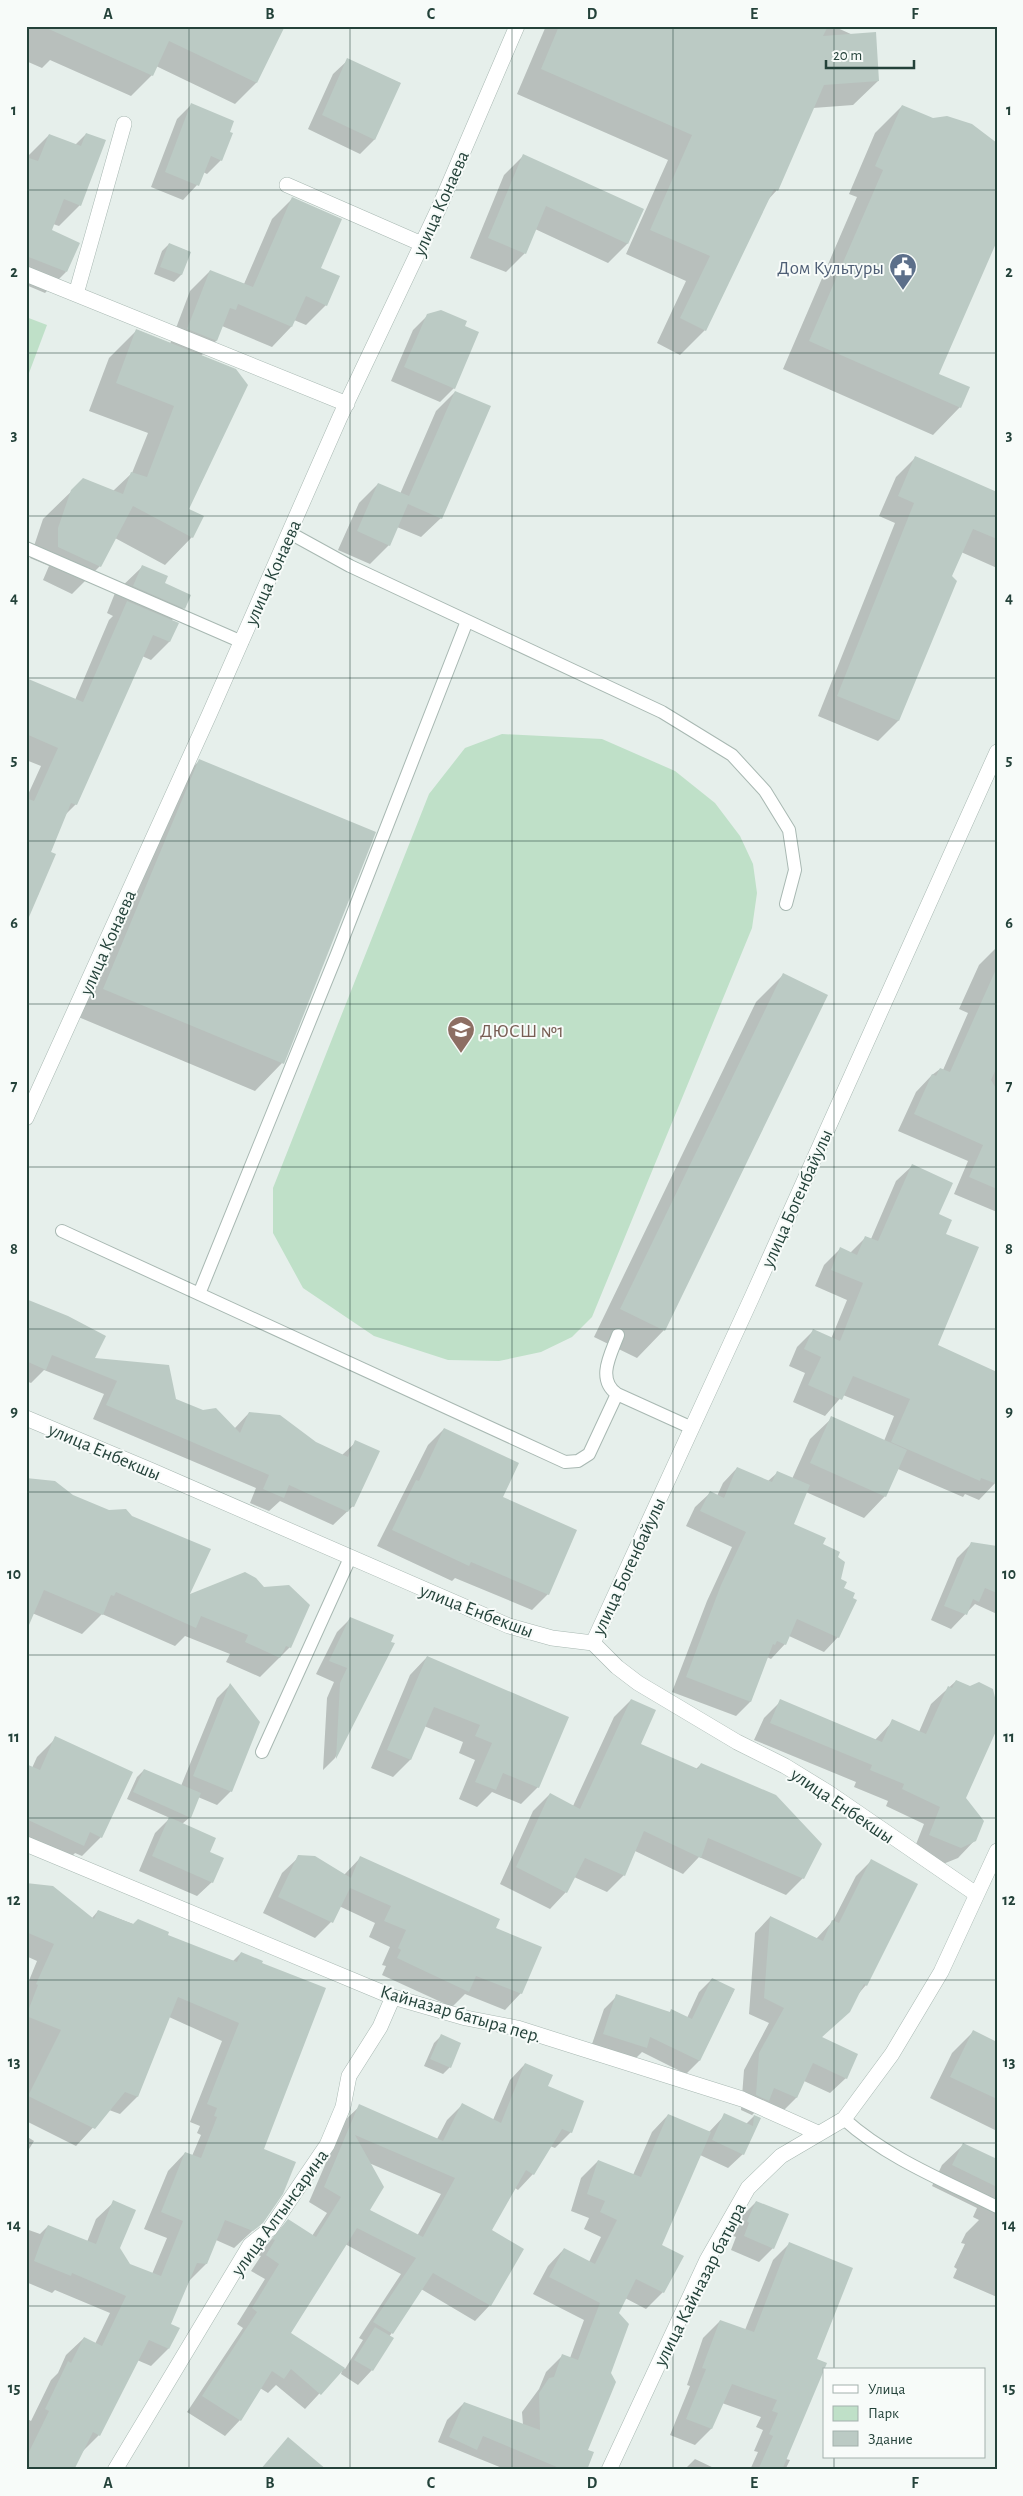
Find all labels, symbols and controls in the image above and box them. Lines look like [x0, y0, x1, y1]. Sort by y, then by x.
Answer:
text: A [103, 6, 113, 22]
text: B [265, 6, 275, 22]
text: C [427, 6, 436, 22]
text: D [587, 6, 598, 22]
text: E [750, 6, 758, 22]
text: F [911, 6, 919, 22]
scale bar [826, 38, 913, 70]
text: 20 m [833, 48, 862, 63]
text: 1 [11, 102, 17, 118]
text: 1 [1006, 102, 1012, 118]
street label: улица Конаева [409, 148, 473, 260]
public building icon: Дом Культуры [888, 252, 918, 291]
place label: Дом Культуры [777, 259, 884, 278]
text: 2 [10, 264, 18, 280]
text: 2 [1005, 264, 1013, 280]
text: 3 [11, 427, 18, 443]
text: 3 [1006, 427, 1013, 443]
street label: улица Конаева [241, 517, 305, 629]
text: 4 [10, 590, 18, 606]
text: 4 [1005, 590, 1013, 606]
text: 5 [11, 752, 18, 768]
text: 5 [1006, 752, 1013, 768]
street label: улица Конаева [76, 887, 140, 999]
text: 6 [10, 915, 18, 931]
text: 6 [1005, 915, 1013, 931]
school or university icon: ДЮСШ №1 [446, 1015, 476, 1054]
place label: ДЮСШ №1 [480, 1022, 564, 1041]
text: 7 [11, 1078, 18, 1094]
text: 7 [1006, 1078, 1013, 1094]
street label: улица Богенбайулы [758, 1127, 836, 1271]
text: 8 [10, 1241, 18, 1257]
text: 8 [1005, 1241, 1013, 1257]
text: 9 [10, 1403, 18, 1419]
text: 9 [1005, 1403, 1013, 1419]
street label: улица Енбекшы [45, 1420, 163, 1485]
street label: улица Богенбайулы [589, 1495, 669, 1639]
text: 10 [7, 1566, 21, 1582]
text: 10 [1002, 1566, 1016, 1582]
street label: улица Енбекшы [416, 1581, 536, 1642]
text: 11 [8, 1729, 20, 1745]
text: 11 [1003, 1729, 1015, 1745]
street label: улица Енбекшы [786, 1764, 897, 1848]
text: 12 [7, 1892, 21, 1908]
text: 12 [1002, 1892, 1016, 1908]
street label: Кайназар батыра пер. [378, 1982, 543, 2047]
text: 13 [8, 2054, 20, 2070]
text: 13 [1003, 2054, 1015, 2070]
street label: улица Алтынсарина [227, 2146, 333, 2280]
street label: улица Кайназар батыра [650, 2200, 750, 2370]
text: 14 [7, 2217, 21, 2233]
text: 14 [1002, 2217, 1016, 2233]
legend [823, 2368, 986, 2458]
text: 15 [8, 2380, 20, 2396]
text: 15 [1003, 2380, 1015, 2396]
text: Улица [868, 2382, 905, 2397]
text: Парк [868, 2406, 899, 2421]
text: Здание [868, 2432, 913, 2447]
text: A [103, 2475, 113, 2491]
text: B [265, 2475, 275, 2491]
text: C [427, 2475, 436, 2491]
text: D [587, 2475, 598, 2491]
text: E [750, 2475, 758, 2491]
text: F [911, 2475, 919, 2491]

